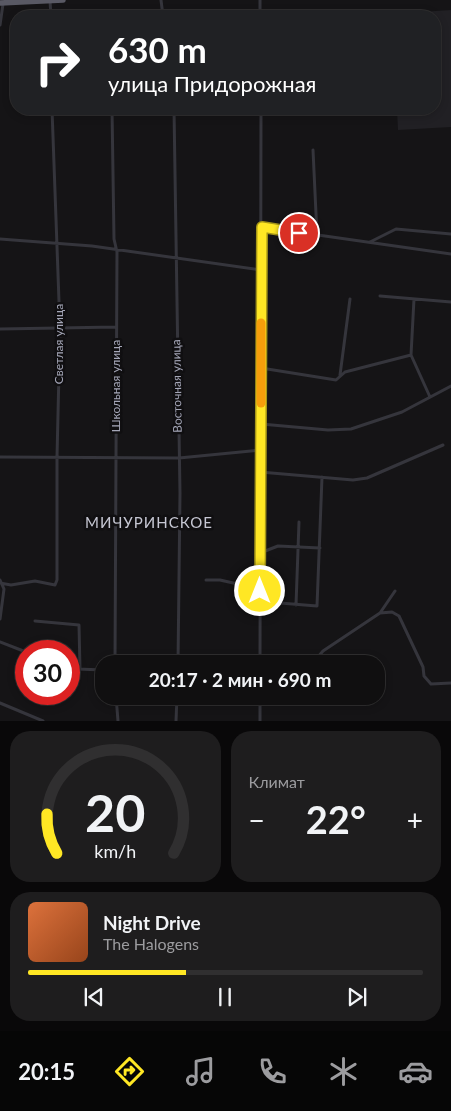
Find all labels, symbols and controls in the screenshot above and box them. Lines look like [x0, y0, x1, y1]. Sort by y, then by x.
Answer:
text: 630 m [108, 28, 207, 70]
icon: right [25, 30, 90, 95]
text: улица Придорожная [108, 70, 316, 97]
pin [278, 212, 320, 254]
icon: arrive [285, 219, 313, 247]
street label: Светлая улица [51, 304, 66, 384]
street label: Восточная улица [168, 339, 185, 433]
street label: Школьная улица [108, 340, 123, 432]
district label: МИЧУРИНСКОЕ [85, 513, 213, 531]
position arrow [233, 564, 285, 616]
speed limit sign: 30 [15, 640, 80, 705]
text: 20:17 · 2 мин · 690 m [149, 668, 331, 691]
text: Климат [249, 772, 305, 791]
text: 20 [85, 781, 145, 843]
text: 22° [306, 796, 366, 842]
text: − [249, 803, 265, 837]
text: + [407, 803, 423, 837]
text: km/h [94, 840, 136, 862]
text: Night Drive [103, 911, 201, 934]
text: The Halogens [103, 934, 199, 953]
icon: previous [80, 983, 108, 1011]
icon: pause [211, 983, 239, 1011]
icon: next [343, 983, 371, 1011]
icon: directions [112, 1054, 147, 1089]
icon: music [183, 1054, 218, 1089]
icon: phone [255, 1054, 290, 1089]
icon: climate [326, 1054, 361, 1089]
icon: car [398, 1054, 433, 1089]
text: 20:15 [18, 1058, 75, 1085]

